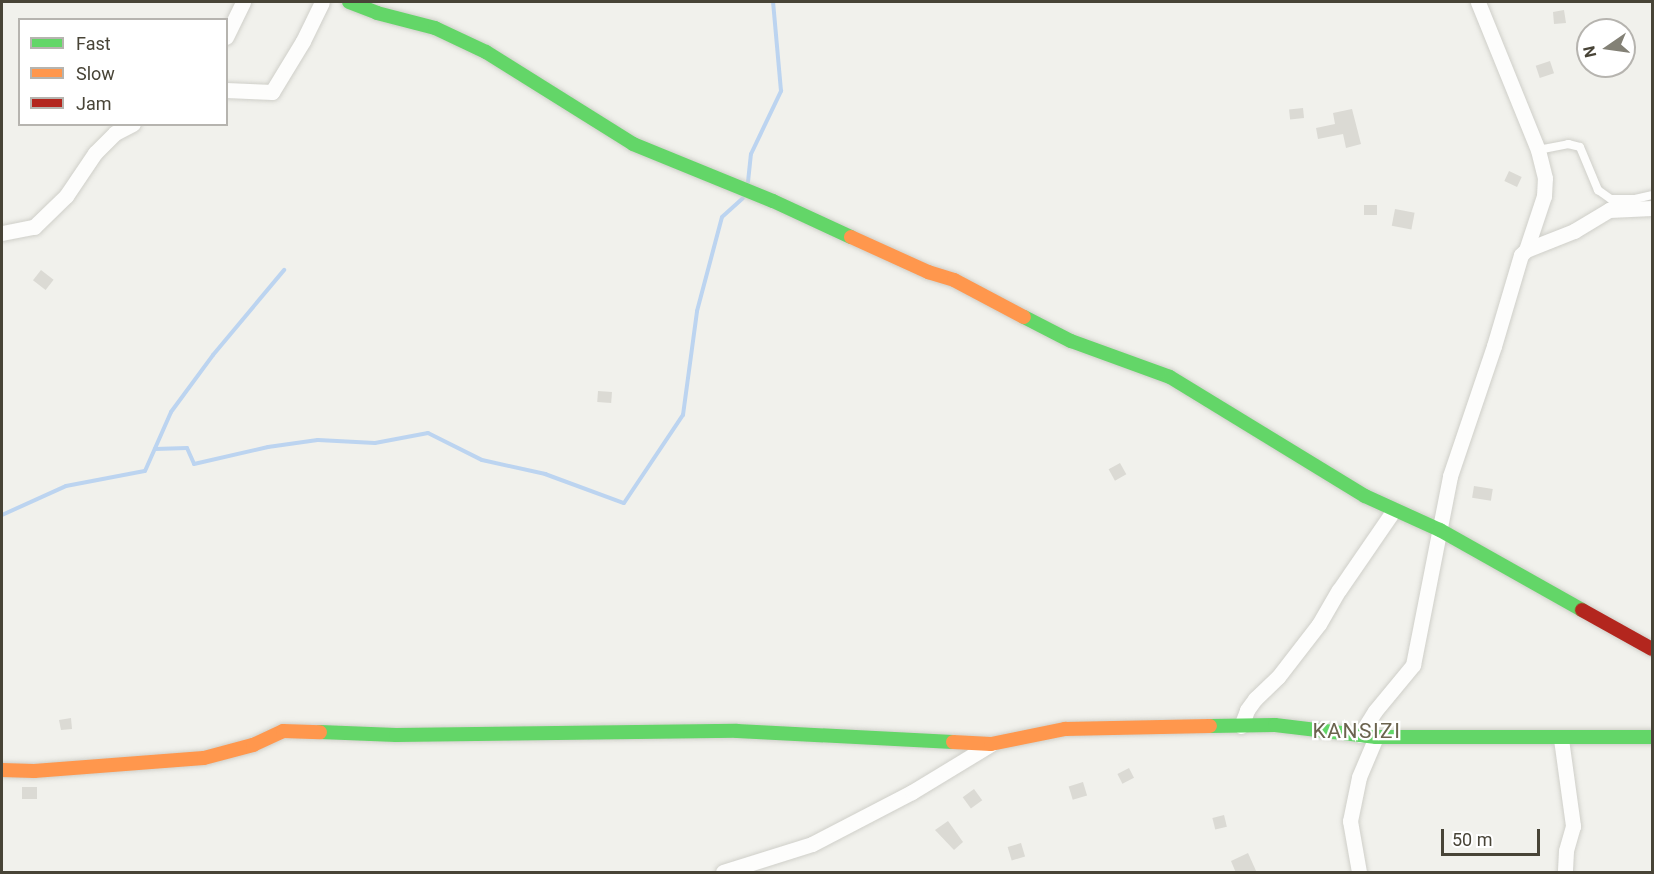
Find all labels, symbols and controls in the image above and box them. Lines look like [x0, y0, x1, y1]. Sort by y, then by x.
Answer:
legend [18, 18, 228, 126]
north arrow [1576, 18, 1636, 78]
text: Fast [76, 33, 111, 54]
text: N [1579, 44, 1600, 59]
text: Slow [76, 63, 115, 84]
text: Jam [76, 93, 112, 114]
district label: KANSIZI [1313, 718, 1401, 744]
scale bar [1444, 817, 1543, 855]
text: 50 m [1452, 829, 1492, 850]

